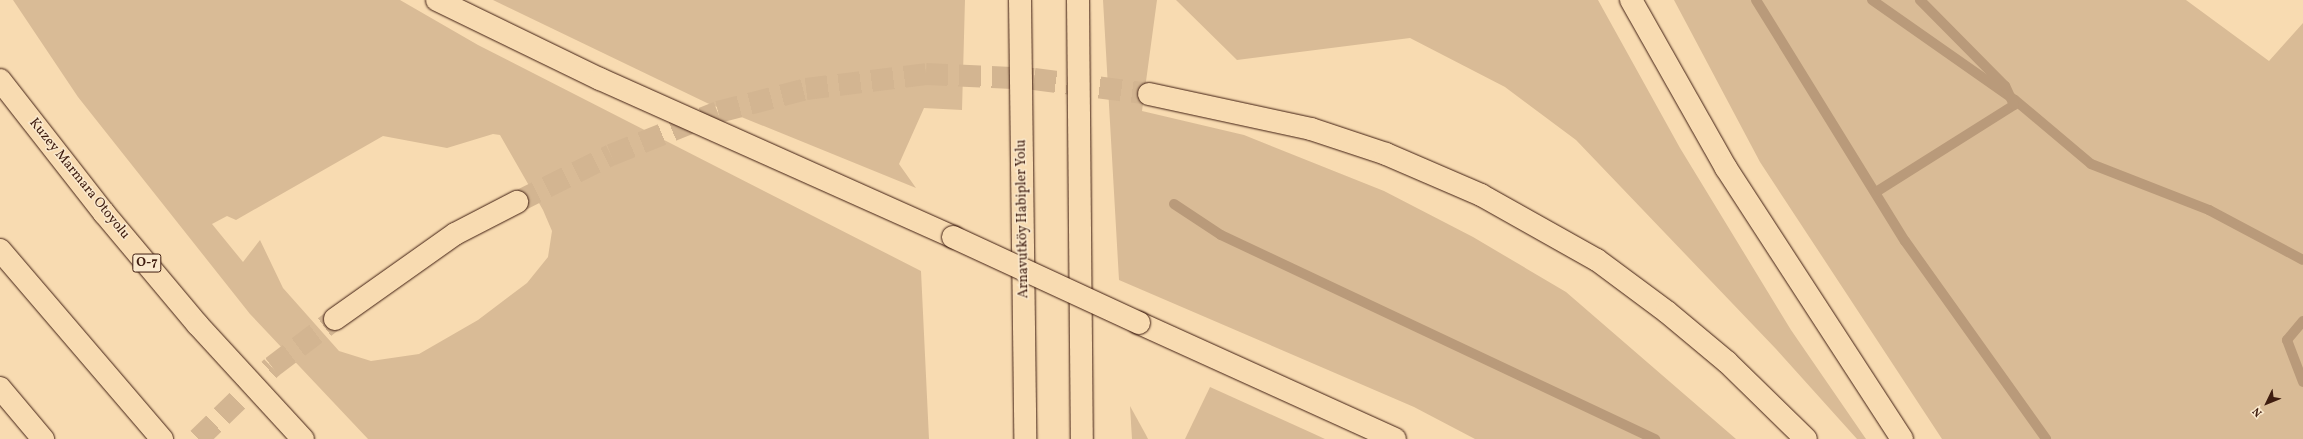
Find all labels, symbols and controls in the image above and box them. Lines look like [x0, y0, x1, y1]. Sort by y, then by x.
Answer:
street label: Kuzey Marmara Otoyolu [25, 115, 133, 243]
street label: Arnavutköy Habipler Yolu [1013, 139, 1033, 299]
road number: O-7 [132, 252, 162, 274]
north arrow [2247, 383, 2287, 423]
text: N [2250, 403, 2266, 420]

